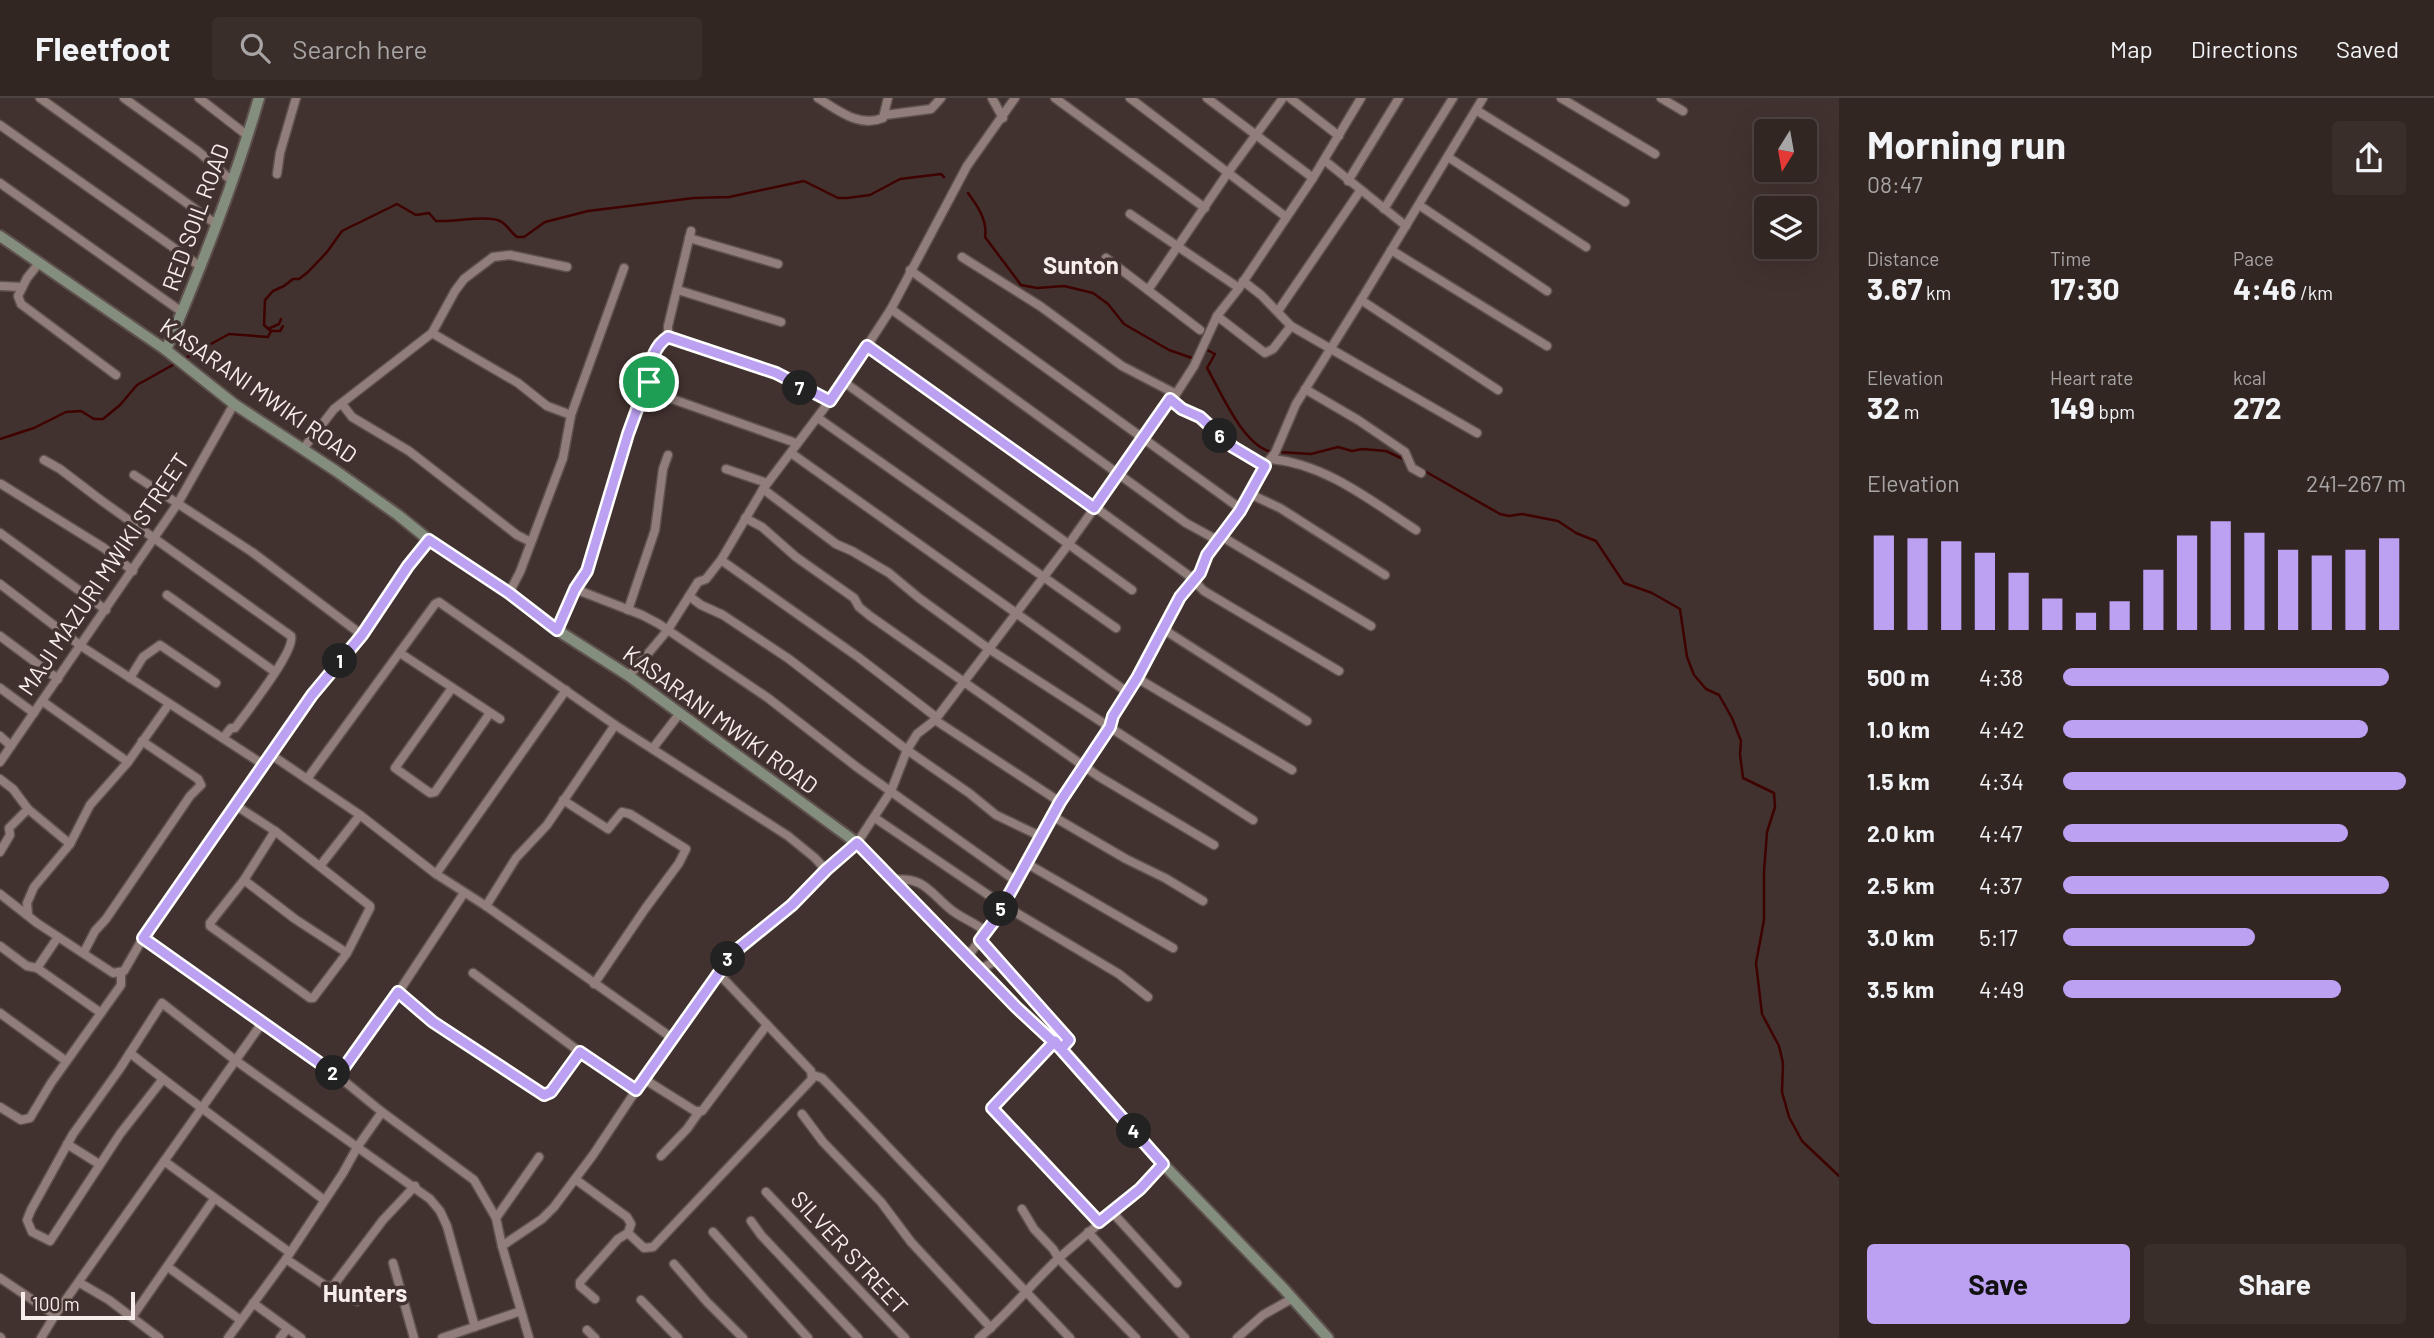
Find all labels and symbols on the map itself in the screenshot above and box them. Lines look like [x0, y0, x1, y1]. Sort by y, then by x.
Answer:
north arrow [1754, 119, 1816, 182]
street label: RED SOIL ROAD [155, 140, 235, 294]
district label: Sunton [1043, 250, 1119, 279]
street label: KASARANI MWIKI ROAD [155, 311, 363, 469]
pin [619, 352, 679, 412]
pin: 7 [782, 370, 818, 406]
pin: 6 [1202, 418, 1238, 454]
street label: MAJI MAZURI MWIKI STREET [11, 448, 195, 700]
street label: KASARANI MWIKI ROAD [618, 639, 824, 799]
pin: 1 [322, 644, 358, 678]
pin: 5 [984, 892, 1018, 926]
pin: 3 [710, 942, 746, 976]
pin: 2 [316, 1056, 350, 1090]
pin: 4 [1116, 1114, 1152, 1148]
street label: SILVER STREET [786, 1184, 914, 1320]
district label: Hunters [323, 1278, 407, 1307]
scale bar [21, 1289, 135, 1321]

